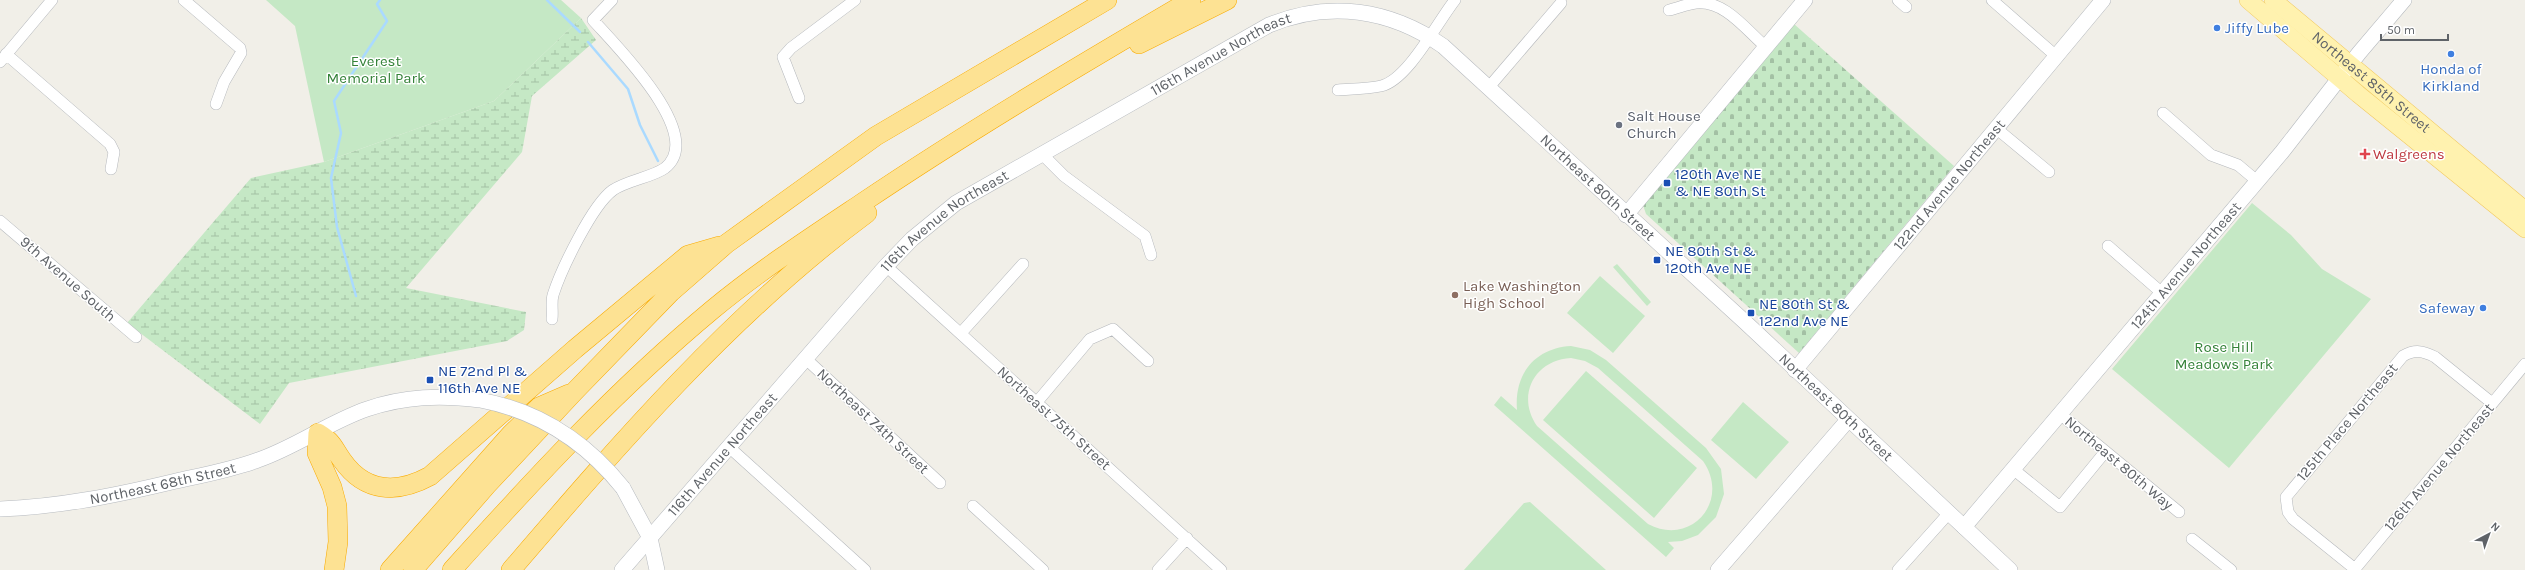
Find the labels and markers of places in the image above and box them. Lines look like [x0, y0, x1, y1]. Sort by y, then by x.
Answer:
place label: Jiffy Lube [2225, 19, 2289, 37]
marker: Jiffy Lube [2212, 23, 2222, 33]
marker: Honda of Kirkland [2446, 49, 2456, 59]
place label: Honda of Kirkland [2420, 60, 2483, 95]
place label: Salt House Church [1627, 107, 1701, 142]
marker: Salt House Church [1614, 120, 1624, 130]
place label: Walgreens [2373, 145, 2445, 163]
marker: Walgreens [2360, 149, 2370, 159]
place label: 120th Ave NE & NE 80th St [1675, 165, 1766, 200]
marker: 120th Ave NE & NE 80th St [1662, 178, 1672, 188]
place label: NE 80th St & 120th Ave NE [1665, 242, 1756, 277]
marker: NE 80th St & 120th Ave NE [1652, 255, 1662, 265]
place label: Lake Washington High School [1463, 277, 1581, 312]
marker: Lake Washington High School [1450, 290, 1460, 300]
place label: NE 80th St & 122nd Ave NE [1759, 295, 1850, 330]
place label: Safeway [2419, 299, 2475, 317]
marker: Safeway [2478, 303, 2488, 313]
marker: NE 80th St & 122nd Ave NE [1746, 308, 1756, 318]
place label: NE 72nd Pl & 116th Ave NE [438, 362, 528, 397]
marker: NE 72nd Pl & 116th Ave NE [425, 375, 435, 385]

